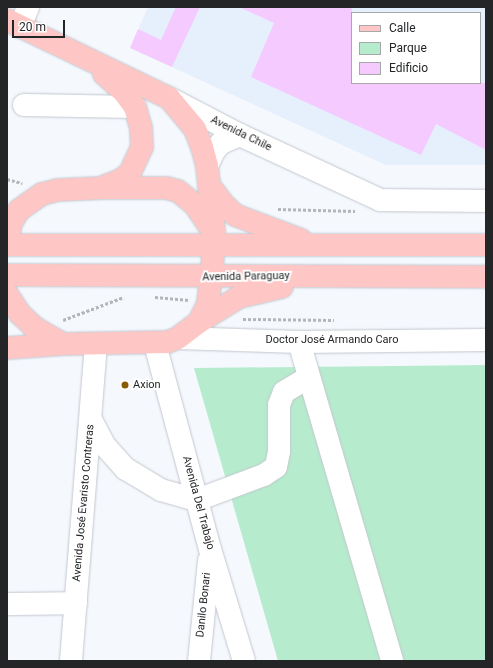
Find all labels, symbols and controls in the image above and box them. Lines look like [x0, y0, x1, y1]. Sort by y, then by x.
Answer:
scale bar [14, 12, 67, 38]
legend [351, 12, 481, 84]
text: 20 m [19, 20, 46, 34]
text: Calle [389, 21, 416, 35]
text: Parque [389, 41, 427, 55]
text: Edificio [389, 61, 428, 75]
street label: Avenida Chile [208, 114, 274, 154]
street label: Avenida Paraguay [202, 270, 290, 284]
street label: Doctor José Armando Caro [266, 333, 398, 347]
place label: Axion [133, 378, 161, 392]
marker: Axion [120, 380, 130, 390]
street label: Avenida José Evaristo Contreras [71, 424, 97, 582]
street label: Avenida Del Trabajo [179, 455, 217, 551]
street label: Danilo Bonari [194, 572, 214, 638]

